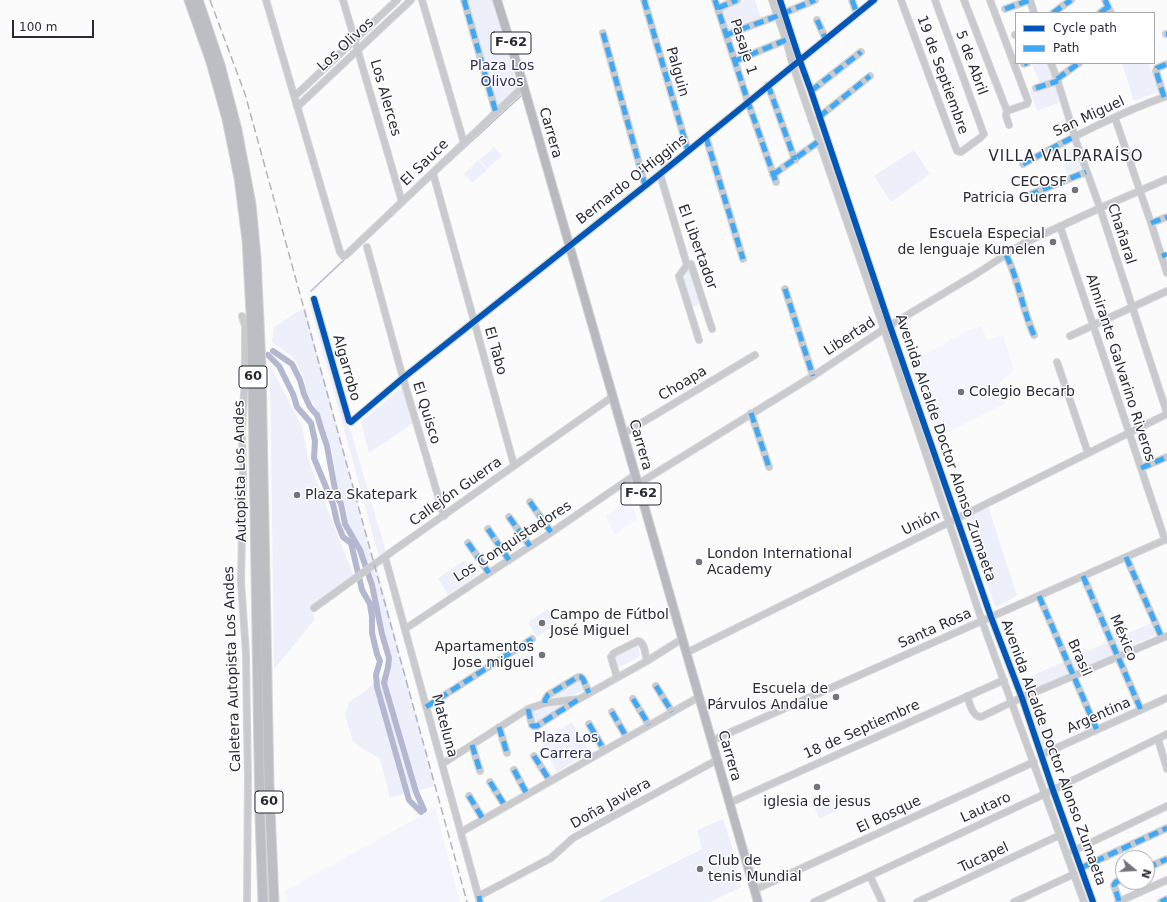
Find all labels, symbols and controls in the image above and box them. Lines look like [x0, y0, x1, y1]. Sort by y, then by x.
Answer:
scale bar [14, 12, 96, 38]
legend [1015, 12, 1155, 64]
street label: 19 de Septiembre [913, 13, 971, 137]
street label: Los Olivos [314, 15, 378, 75]
street label: Pasaje 1 [726, 17, 760, 77]
text: 100 m [19, 20, 57, 34]
text: Cycle path [1053, 21, 1117, 35]
street label: 5 de Abril [952, 29, 990, 97]
road number: F-62 [491, 32, 531, 54]
text: Path [1053, 41, 1079, 55]
street label: Palguin [662, 45, 692, 99]
street label: Los Alerces [366, 58, 404, 138]
park label: Plaza Los Olivos [470, 58, 534, 90]
street label: San Miguel [1051, 93, 1127, 141]
street label: Carrera [535, 106, 565, 160]
street label: Bernardo O'Higgins [573, 132, 691, 228]
street label: El Sauce [398, 136, 452, 190]
district label: VILLA VALPARAÍSO [989, 148, 1143, 166]
place label: CECOSF Patricia Guerra [963, 174, 1067, 206]
marker: CECOSF Patricia Guerra [1070, 185, 1080, 195]
street label: Chañaral [1103, 201, 1139, 267]
street label: El Libertador [674, 202, 720, 292]
place label: Escuela Especial de lenguaje Kumelen [897, 226, 1045, 258]
marker: Escuela Especial de lenguaje Kumelen [1048, 237, 1058, 247]
street label: Almirante Galvarino Riveros [1082, 272, 1158, 464]
street label: Avenida Alcalde Doctor Alonso Zumaeta [891, 312, 999, 584]
street label: Libertad [821, 314, 879, 360]
street label: El Tabo [480, 325, 510, 377]
street label: Algarrobo [329, 333, 363, 403]
street label: Choapa [656, 363, 710, 405]
road number: 60 [239, 366, 267, 388]
street label: El Quisco [409, 380, 443, 446]
place label: Colegio Becarb [969, 384, 1075, 400]
marker: Colegio Becarb [956, 387, 966, 397]
street label: Autopista Los Andes [231, 400, 251, 542]
street label: Carrera [625, 418, 655, 472]
street label: Callejón Guerra [407, 454, 505, 530]
road number: F-62 [621, 483, 661, 505]
place label: Plaza Skatepark [305, 487, 417, 503]
marker: Plaza Skatepark [292, 490, 302, 500]
street label: Los Conquistadores [451, 498, 575, 586]
street label: Unión [899, 507, 943, 539]
place label: London International Academy [707, 546, 852, 578]
marker: London International Academy [694, 557, 704, 567]
street label: Caletera Autopista Los Andes [221, 566, 245, 772]
street label: Santa Rosa [896, 605, 974, 653]
place label: Campo de Fútbol José Miguel [550, 607, 669, 640]
street label: México [1106, 612, 1140, 664]
marker: Campo de Fútbol José Miguel [537, 618, 547, 628]
street label: Avenida Alcalde Doctor Alonso Zumaeta [997, 618, 1109, 888]
street label: Brasil [1063, 637, 1095, 679]
place label: Apartamentos Jose miguel [435, 639, 534, 672]
marker: Apartamentos Jose miguel [537, 650, 547, 660]
place label: Escuela de Párvulos Andalue [707, 681, 828, 714]
street label: Mateluna [427, 692, 461, 760]
marker: Escuela de Párvulos Andalue [831, 692, 841, 702]
street label: Argentina [1064, 694, 1134, 738]
street label: 18 de Septiembre [801, 697, 923, 763]
street label: Carrera [714, 729, 744, 783]
park label: Plaza Los Carrera [534, 730, 598, 762]
street label: Doña Javiera [568, 775, 654, 833]
marker: iglesia de jesus [812, 782, 822, 792]
street label: Lautaro [958, 789, 1014, 827]
road number: 60 [255, 791, 283, 813]
street label: El Bosque [854, 793, 924, 837]
place label: iglesia de jesus [763, 794, 871, 810]
street label: Tucapel [956, 839, 1012, 877]
north arrow [1115, 850, 1155, 890]
place label: Club de tenis Mundial [708, 853, 802, 886]
marker: Club de tenis Mundial [695, 864, 705, 874]
text: N [1138, 867, 1154, 880]

